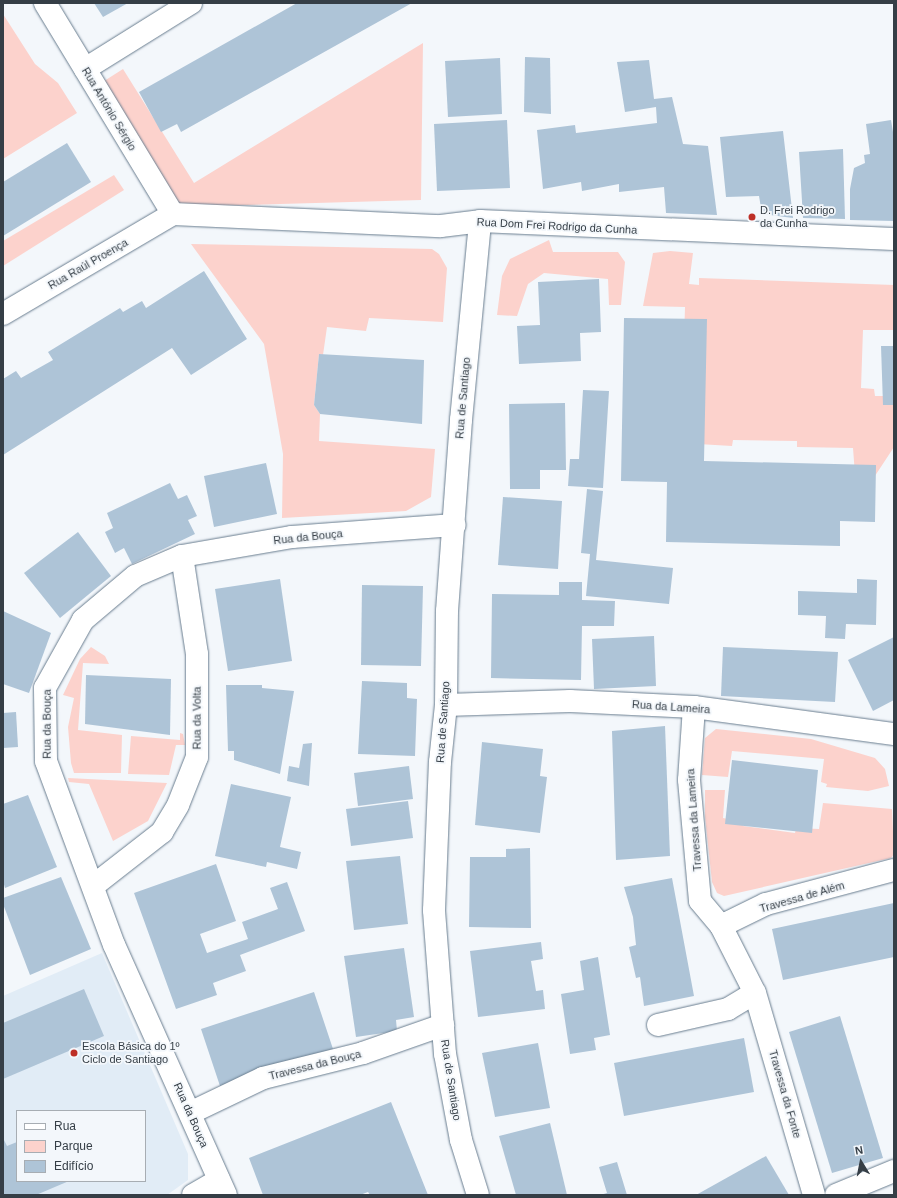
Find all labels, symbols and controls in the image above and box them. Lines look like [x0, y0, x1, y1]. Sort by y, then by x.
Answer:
street label: Rua António Sérgio [79, 65, 139, 153]
place label: D. Frei Rodrigo da Cunha [760, 204, 835, 230]
marker: D. Frei Rodrigo da Cunha [747, 212, 757, 222]
street label: Rua Dom Frei Rodrigo da Cunha [476, 215, 638, 237]
street label: Rua Raúl Proença [46, 236, 130, 292]
street label: Rua de Santiago [453, 357, 473, 439]
street label: Rua da Bouça [273, 527, 343, 547]
street label: Rua de Santiago [434, 681, 452, 763]
street label: Rua da Volta [190, 687, 204, 749]
street label: Rua da Bouça [40, 689, 54, 759]
street label: Rua da Lameira [632, 698, 710, 716]
street label: Travessa da Lameira [684, 768, 704, 872]
street label: Travessa de Além [758, 878, 846, 916]
street label: Rua de Santiago [438, 1038, 464, 1122]
place label: Escola Básica do 1º Ciclo de Santiago [82, 1040, 180, 1066]
street label: Travessa da Bouça [268, 1047, 362, 1083]
marker: Escola Básica do 1º Ciclo de Santiago [69, 1048, 79, 1058]
street label: Travessa da Fonte [766, 1048, 804, 1140]
street label: Rua da Bouça [171, 1080, 211, 1150]
legend [16, 1110, 146, 1182]
text: Rua [54, 1119, 76, 1133]
text: Parque [54, 1139, 93, 1153]
north arrow [841, 1142, 881, 1182]
text: N [854, 1144, 864, 1157]
text: Edifício [54, 1159, 93, 1173]

